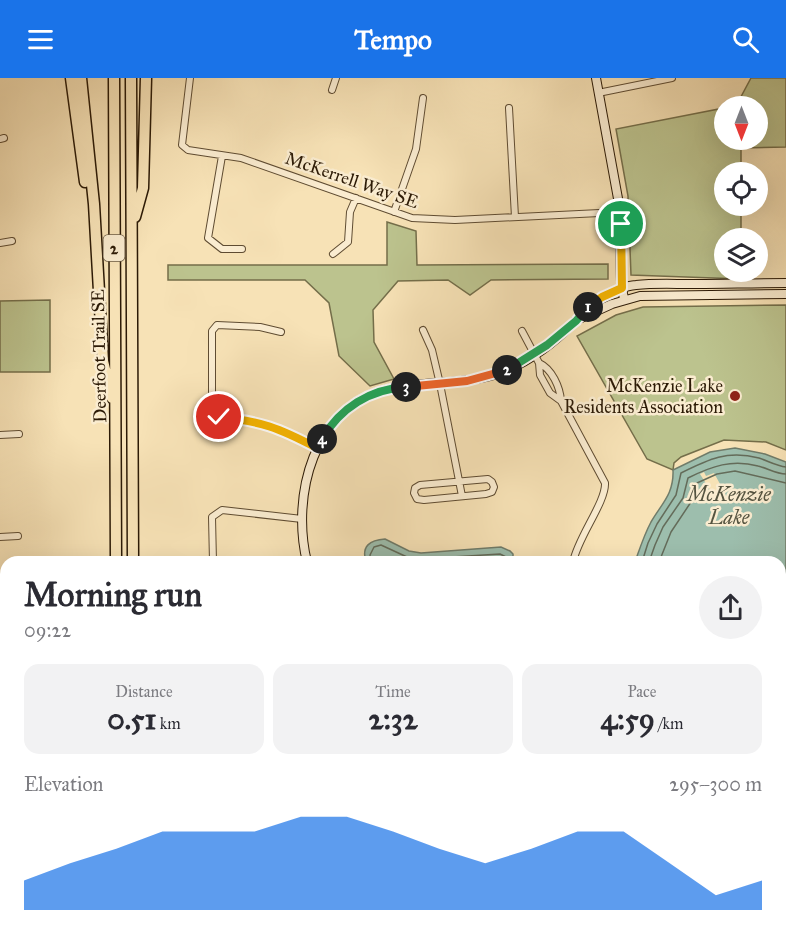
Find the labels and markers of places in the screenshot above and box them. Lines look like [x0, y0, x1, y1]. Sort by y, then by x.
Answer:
pin [595, 198, 646, 249]
pin: 1 [573, 292, 603, 322]
pin: 2 [492, 355, 522, 385]
pin: 3 [391, 372, 421, 402]
place label: McKenzie Lake Residents Association [564, 375, 723, 418]
marker: McKenzie Lake Residents Association [728, 389, 742, 403]
pin [193, 391, 244, 442]
pin: 4 [307, 424, 337, 454]

